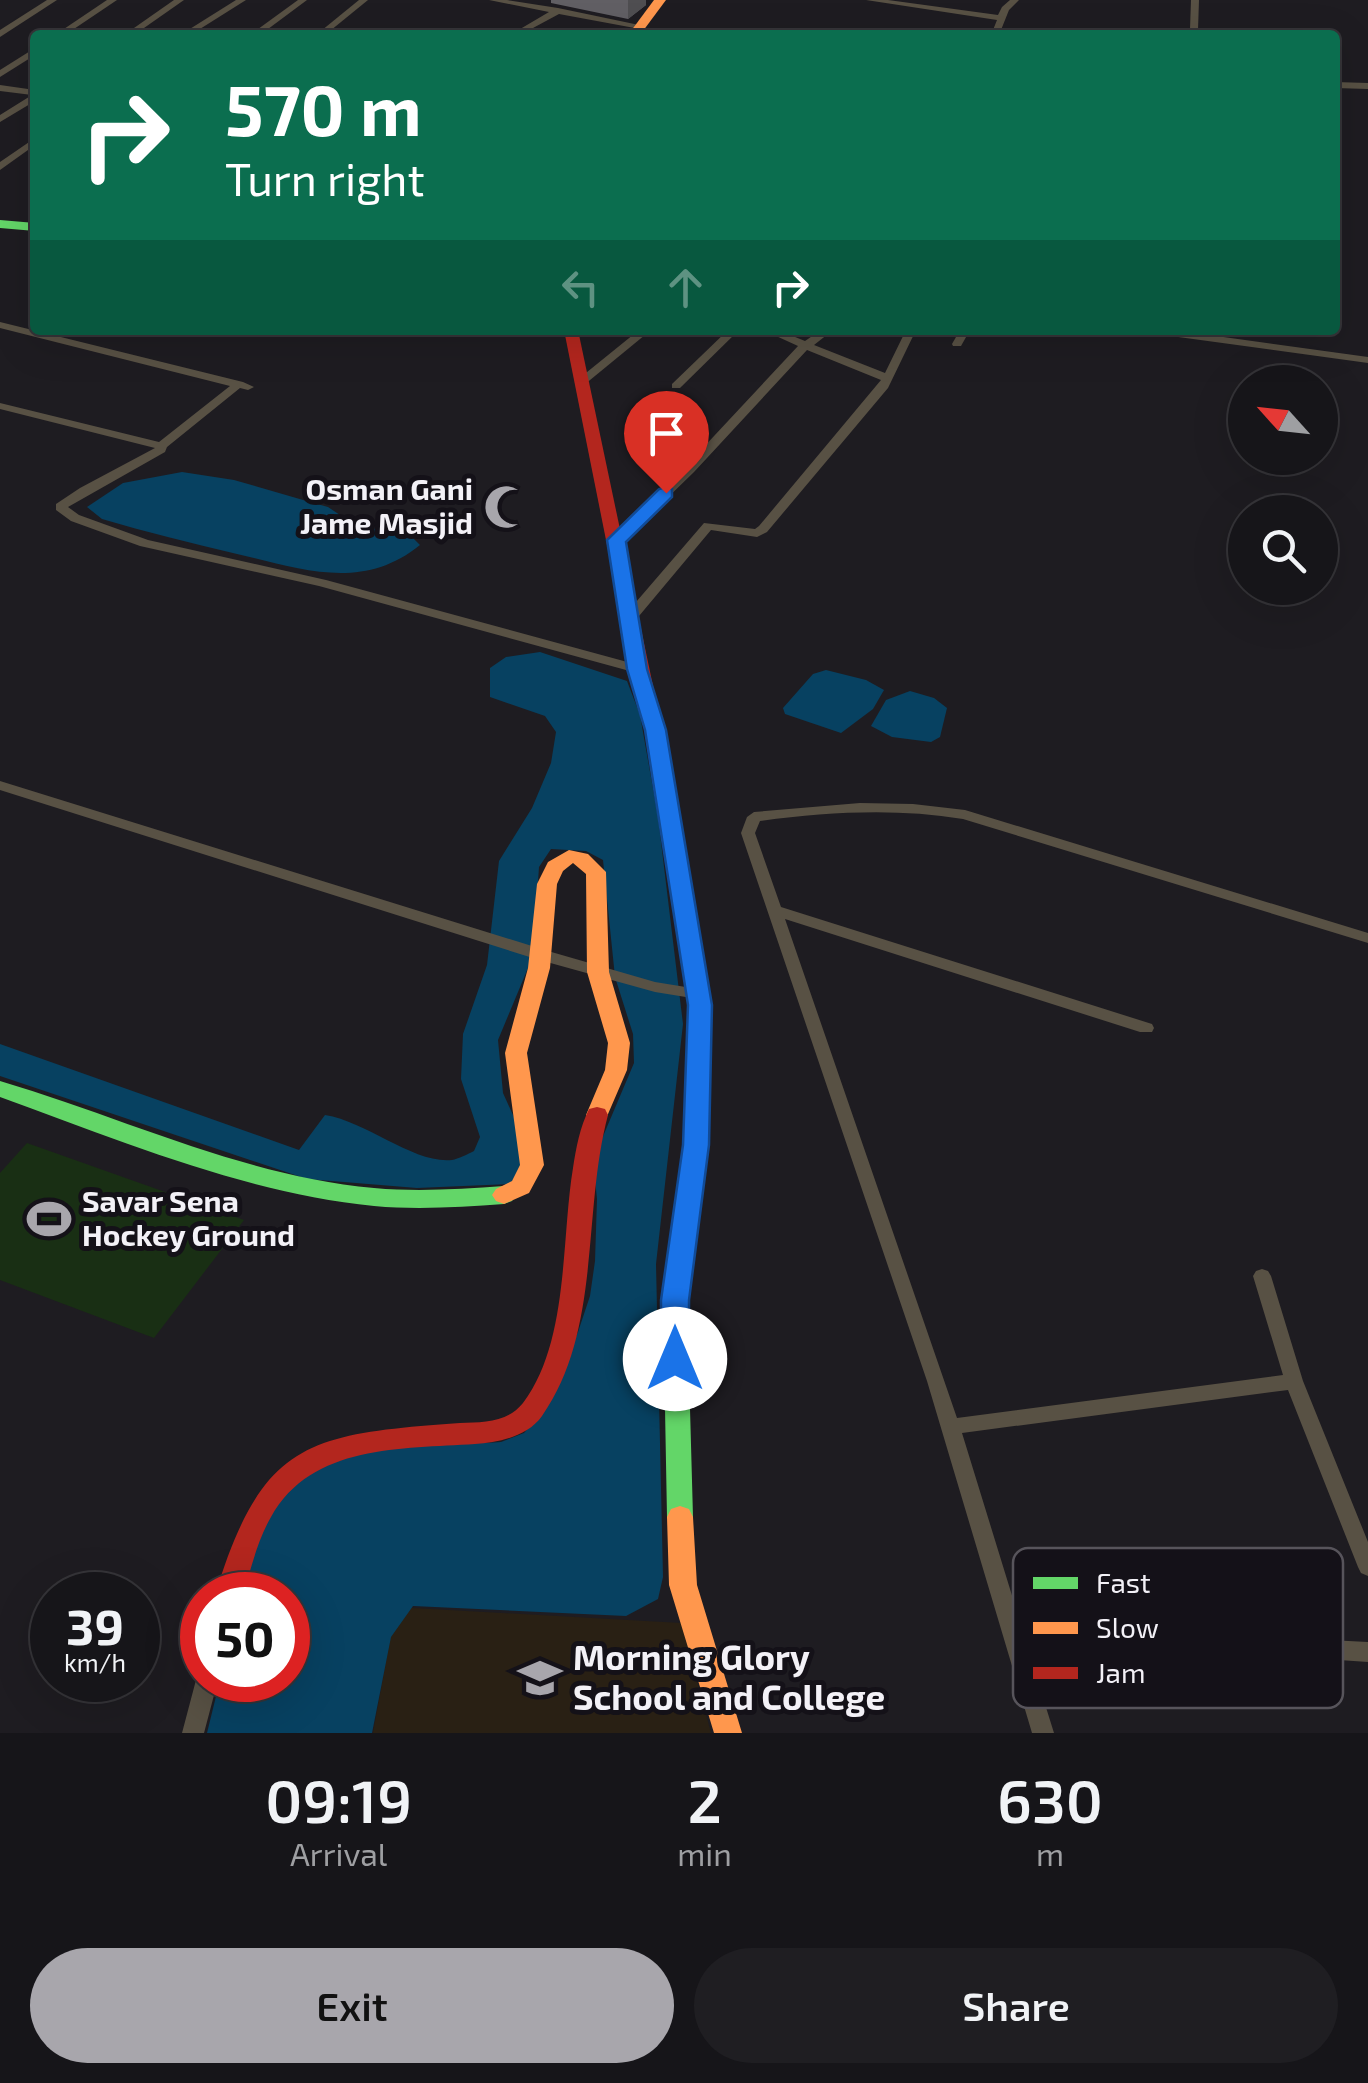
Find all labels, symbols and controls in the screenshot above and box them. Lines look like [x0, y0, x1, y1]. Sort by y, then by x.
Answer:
text: 570 m [225, 66, 422, 150]
icon: right [60, 70, 190, 200]
text: Turn right [225, 151, 425, 205]
icon: left [553, 260, 608, 315]
icon: ahead [658, 260, 713, 315]
icon: right [763, 260, 818, 315]
north arrow [1228, 365, 1338, 475]
map controls [1228, 365, 1338, 605]
pin [624, 391, 709, 494]
icon: arrive [639, 406, 694, 461]
place label: Osman Gani Jame Masjid [300, 470, 473, 540]
mosque icon: Osman Gani Jame Masjid [482, 483, 530, 531]
button: search [1228, 495, 1338, 605]
place label: Savar Sena Hockey Ground [82, 1182, 295, 1253]
sports icon: Savar Sena Hockey Ground [25, 1195, 73, 1243]
position arrow [623, 1307, 727, 1411]
legend [1013, 1548, 1343, 1708]
text: Fast [1096, 1565, 1151, 1599]
speed limit sign: 50 [180, 1572, 310, 1702]
text: 39 [66, 1595, 124, 1655]
text: Slow [1096, 1610, 1159, 1644]
place label: Morning Glory School and College [573, 1635, 885, 1717]
text: km/h [64, 1647, 126, 1677]
school or university icon: Morning Glory School and College [516, 1654, 564, 1702]
text: Jam [1096, 1655, 1145, 1689]
text: 09:19 [265, 1763, 412, 1835]
text: 2 [687, 1763, 722, 1835]
text: 630 [997, 1763, 1103, 1835]
text: Arrival [290, 1834, 387, 1872]
text: min [677, 1834, 732, 1872]
text: m [1036, 1834, 1064, 1872]
button: Exit [30, 1948, 674, 2063]
button: Share [694, 1948, 1338, 2063]

